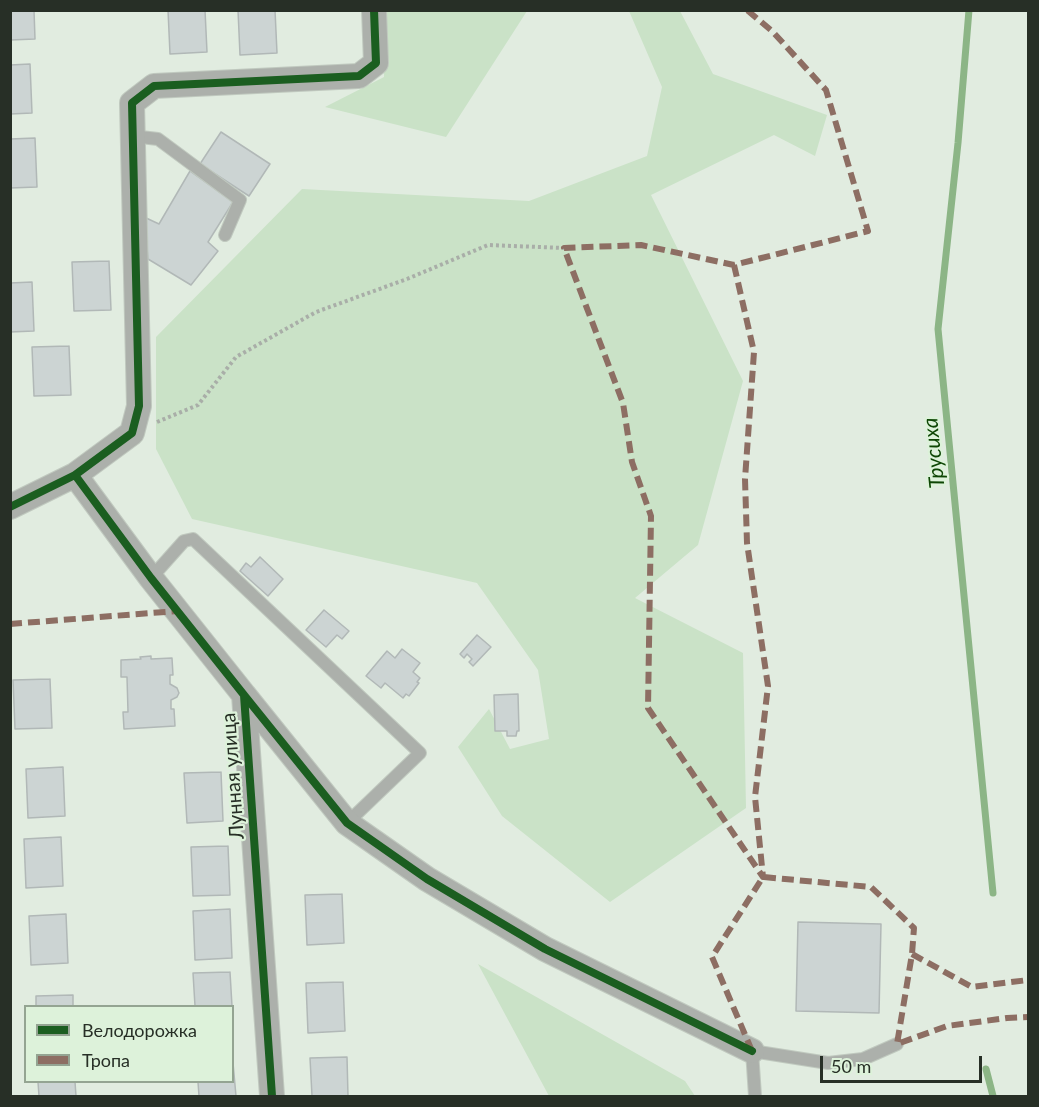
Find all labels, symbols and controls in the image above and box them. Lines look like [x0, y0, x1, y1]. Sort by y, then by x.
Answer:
water label: Трусиха [918, 416, 950, 490]
street label: Лунная улица [217, 712, 249, 840]
legend [24, 1005, 234, 1083]
text: Велодорожка [82, 1019, 197, 1041]
scale bar [823, 1044, 985, 1082]
text: Тропа [82, 1049, 130, 1071]
text: 50 m [831, 1055, 871, 1077]

